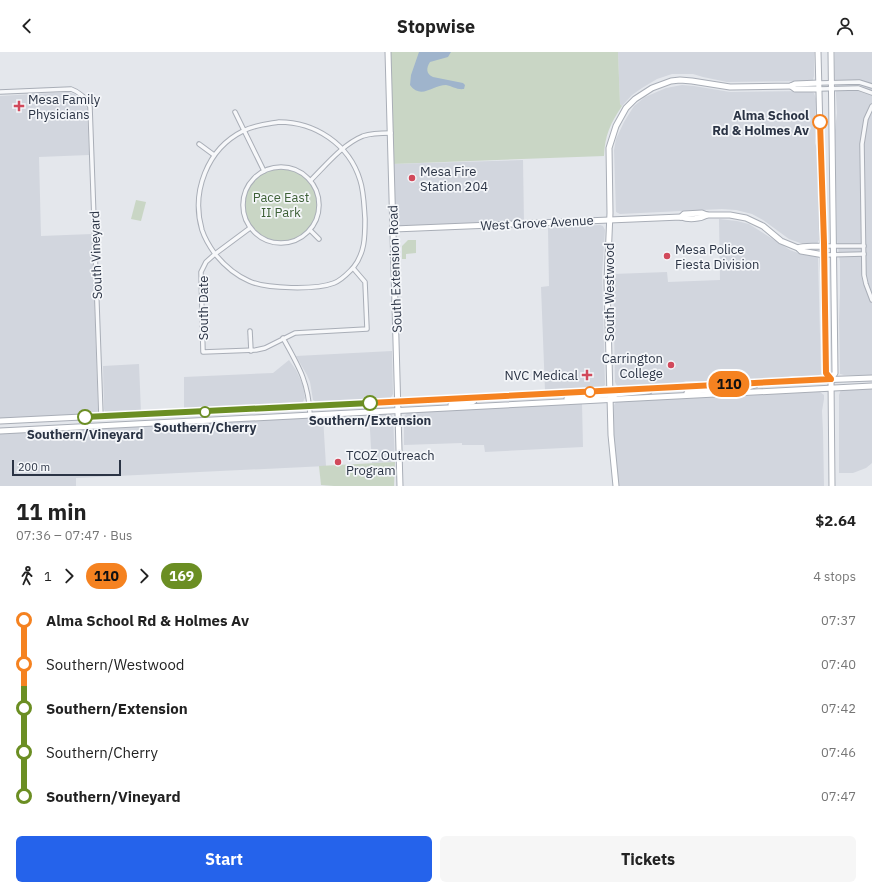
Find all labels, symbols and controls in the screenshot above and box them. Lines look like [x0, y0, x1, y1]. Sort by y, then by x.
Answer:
icon: back [16, 15, 38, 37]
text: Stopwise [397, 15, 475, 38]
icon: person [834, 15, 856, 37]
place label: Mesa Family Physicians [28, 91, 101, 123]
marker: Mesa Family Physicians [13, 100, 25, 112]
place label: Alma School Rd & Holmes Av [712, 107, 809, 139]
marker: Alma School Rd & Holmes Av [812, 114, 828, 130]
place label: Mesa Fire Station 204 [420, 163, 488, 195]
marker: Mesa Fire Station 204 [407, 173, 417, 183]
park label: Pace East II Park [253, 189, 309, 221]
street label: South Extension Road [384, 205, 406, 333]
street label: South Vineyard [86, 211, 106, 299]
street label: West Grove Avenue [480, 212, 594, 234]
place label: Mesa Police Fiesta Division [675, 241, 759, 273]
street label: South Westwood [601, 243, 618, 341]
marker: Mesa Police Fiesta Division [662, 251, 672, 261]
street label: South Date [195, 276, 212, 340]
place label: Carrington College [602, 350, 663, 382]
marker: Carrington College [666, 360, 676, 370]
place label: NVC Medical [504, 367, 578, 384]
marker: NVC Medical [581, 369, 593, 381]
line badge: 110 [706, 371, 752, 397]
text: 110 [716, 375, 742, 393]
unlabelled marker [584, 386, 596, 398]
marker: Southern/Extension [362, 395, 378, 411]
marker: Southern/Cherry [199, 406, 211, 418]
marker: Southern/Vineyard [77, 409, 93, 425]
place label: Southern/Extension [309, 412, 431, 429]
place label: Southern/Cherry [154, 419, 257, 436]
place label: Southern/Vineyard [27, 426, 143, 443]
place label: TCOZ Outreach Program [346, 447, 435, 479]
marker: TCOZ Outreach Program [333, 457, 343, 467]
scale bar [12, 458, 121, 477]
text: 200 m [18, 460, 50, 474]
text: 11 min [16, 497, 87, 526]
text: $2.64 [815, 511, 856, 530]
text: 07:36 – 07:47 · Bus [16, 527, 132, 544]
icon: walk [16, 565, 38, 587]
icon: forward [58, 565, 80, 587]
icon: forward [133, 565, 155, 587]
text: 110 [94, 567, 119, 585]
text: 169 [169, 567, 194, 585]
text: 1 [44, 568, 52, 585]
text: 4 stops [813, 568, 856, 585]
text: Alma School Rd & Holmes Av [46, 611, 249, 630]
text: 07:37 [821, 612, 856, 629]
text: Southern/Westwood [46, 655, 185, 674]
text: 07:40 [821, 656, 856, 673]
text: Southern/Extension [46, 699, 188, 718]
text: 07:42 [821, 700, 856, 717]
text: Southern/Cherry [46, 743, 158, 762]
text: 07:46 [821, 744, 856, 761]
text: Southern/Vineyard [46, 787, 181, 806]
text: 07:47 [821, 788, 856, 805]
button: Start [16, 836, 432, 882]
button: Tickets [440, 836, 856, 882]

